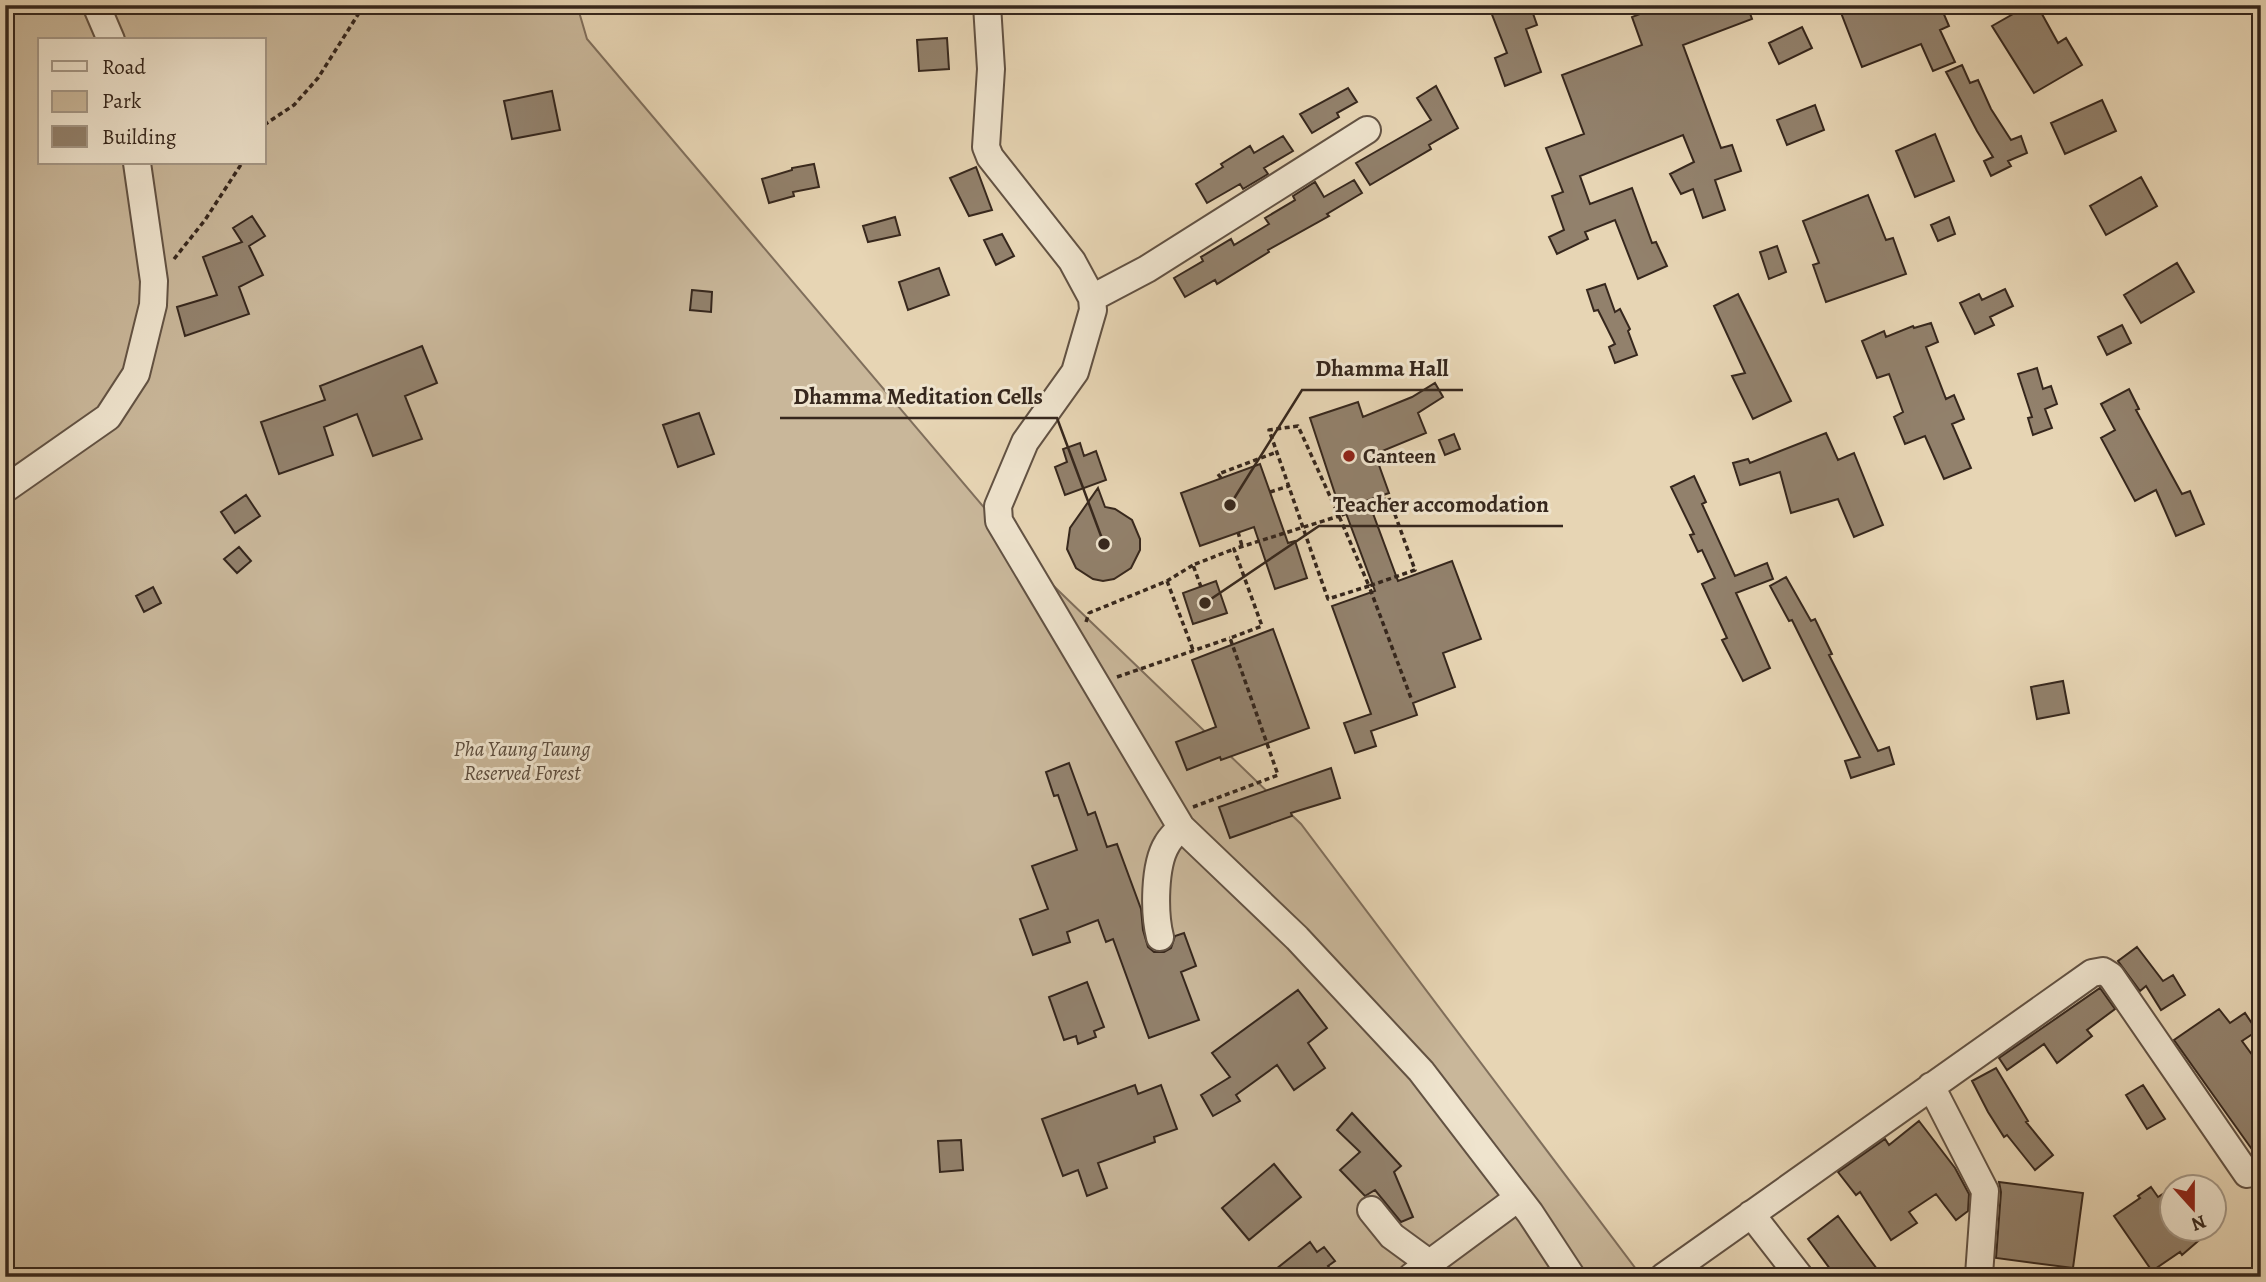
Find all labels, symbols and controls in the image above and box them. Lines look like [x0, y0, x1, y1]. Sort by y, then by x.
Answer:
legend [38, 38, 266, 164]
text: Road [102, 53, 146, 81]
text: Park [102, 87, 142, 115]
text: Building [102, 123, 177, 151]
callout: Dhamma Hall [1302, 346, 1463, 390]
text: Dhamma Hall [1315, 353, 1449, 384]
callout: Dhamma Meditation Cells [780, 374, 1057, 418]
text: Dhamma Meditation Cells [793, 381, 1043, 412]
place label: Canteen [1363, 442, 1436, 470]
marker: Canteen [1341, 448, 1357, 464]
callout: Teacher accomodation [1319, 482, 1563, 526]
text: Teacher accomodation [1333, 489, 1549, 520]
park label: Pha Yaung Taung Reserved Forest [453, 735, 591, 787]
north arrow [2158, 1174, 2228, 1244]
text: N [2187, 1208, 2210, 1238]

